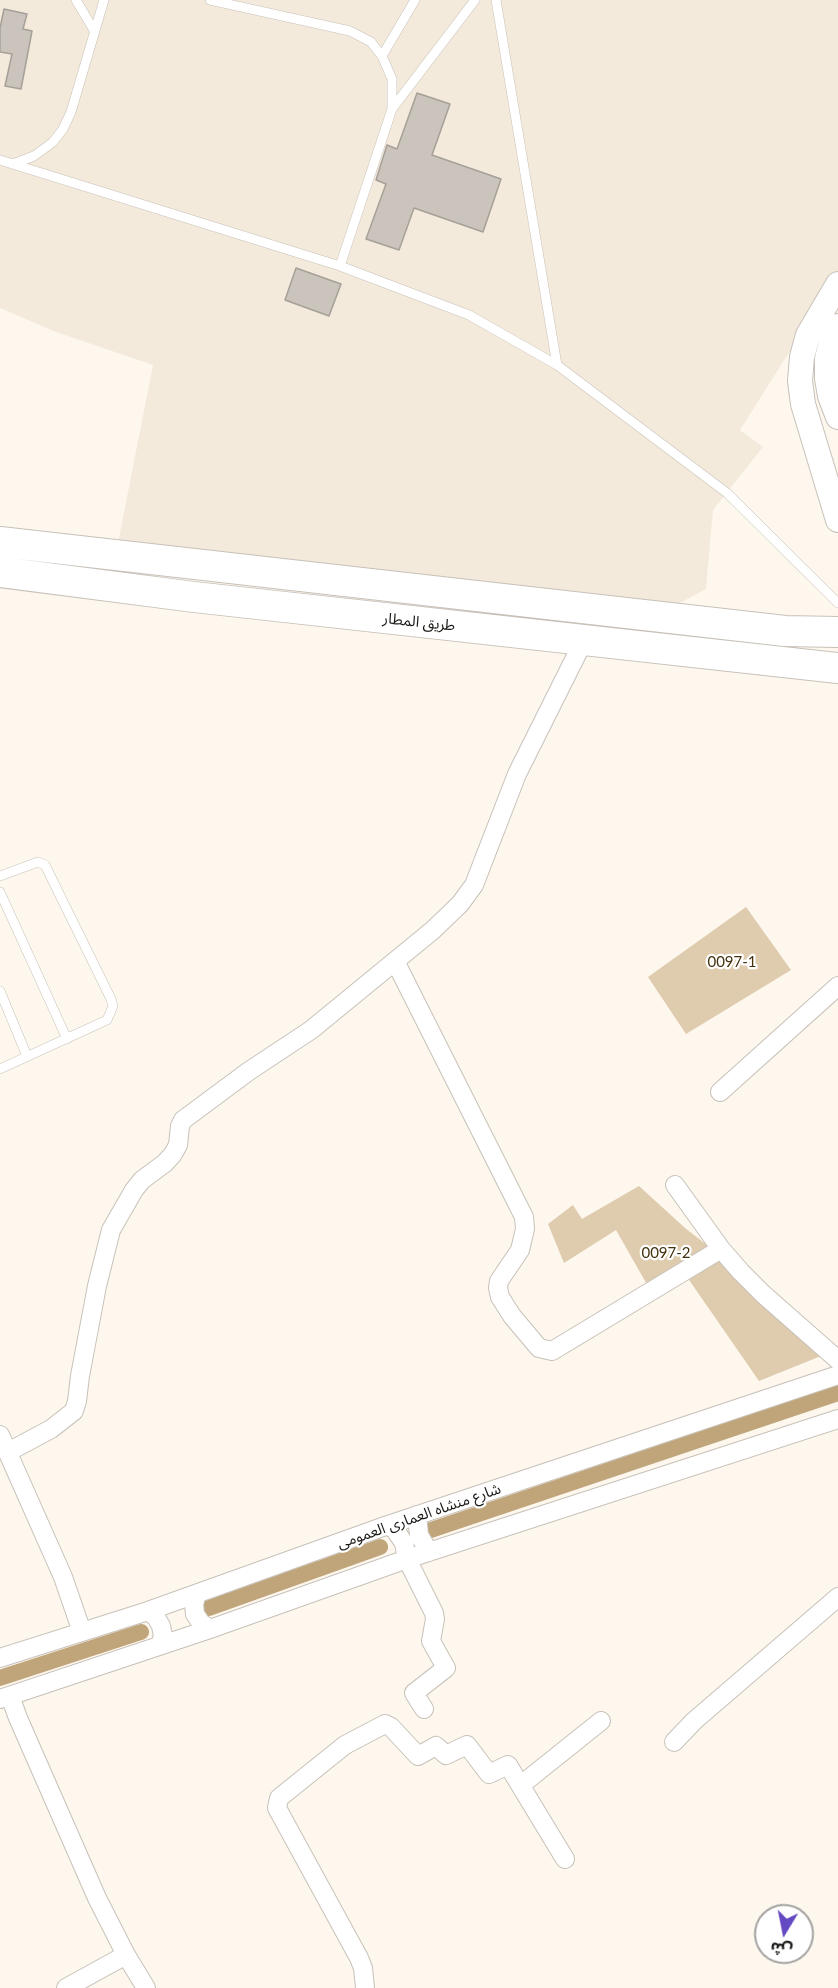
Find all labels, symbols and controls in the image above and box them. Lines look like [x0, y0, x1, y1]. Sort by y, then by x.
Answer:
street label: طريق المطار [382, 609, 456, 635]
park label: 0097-1 [707, 953, 757, 971]
park label: 0097-2 [641, 1244, 691, 1262]
street label: شارع منشاه العمارى العمومى [335, 1479, 503, 1553]
north arrow [754, 1904, 814, 1964]
text: ش [769, 1939, 794, 1962]

